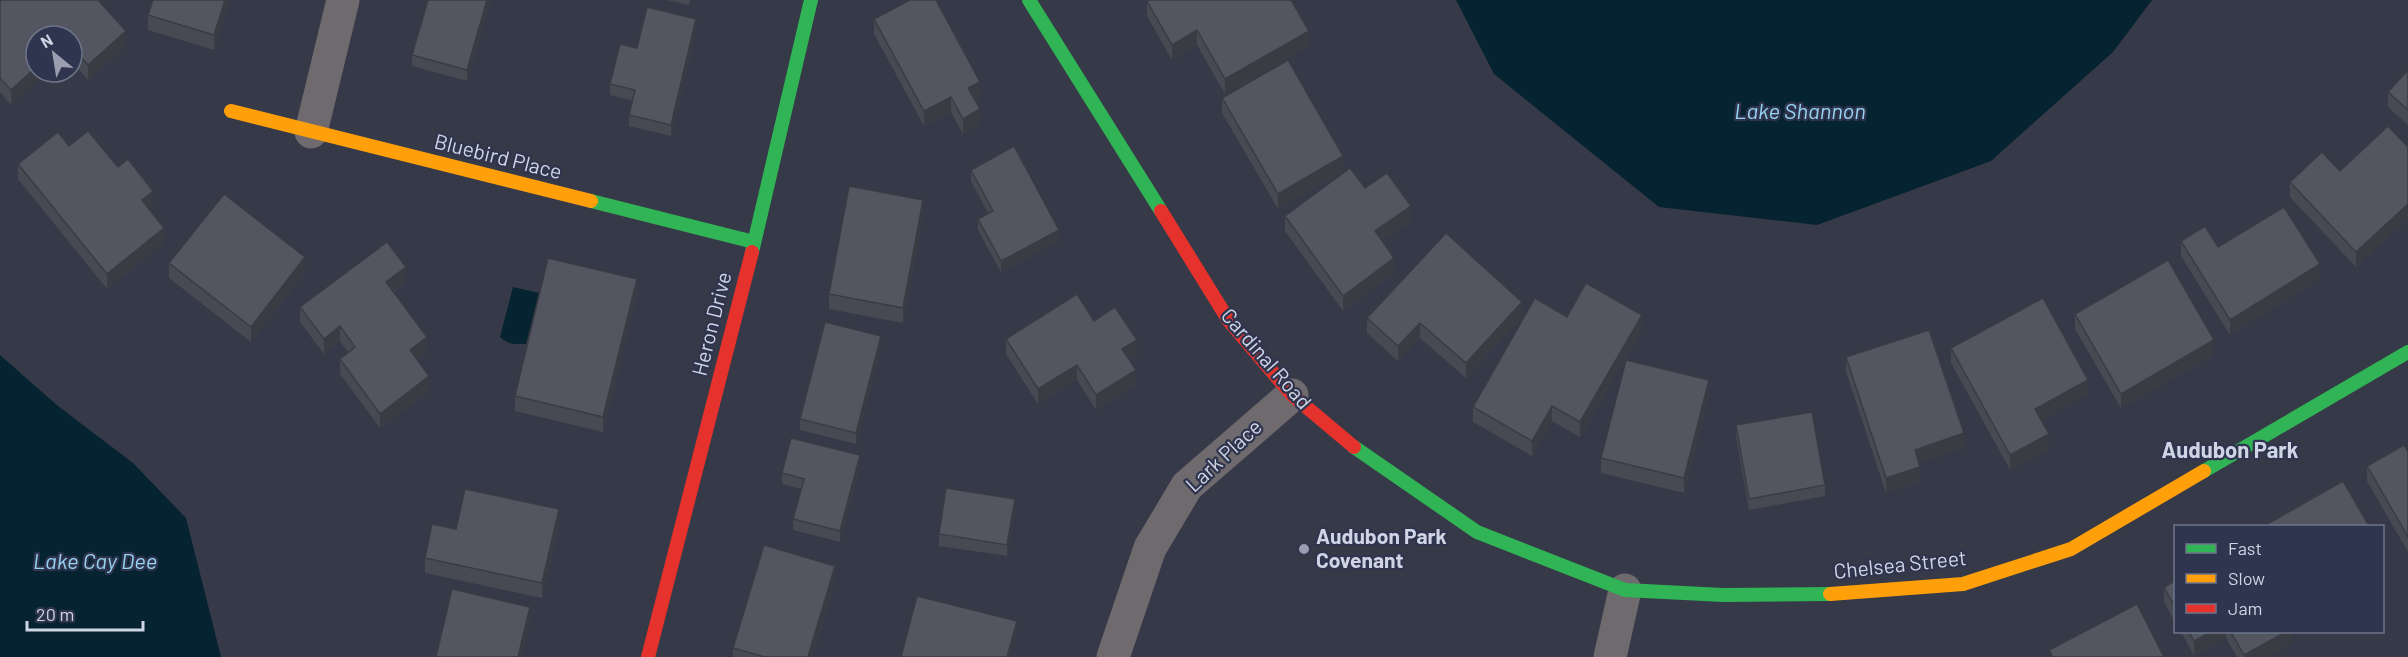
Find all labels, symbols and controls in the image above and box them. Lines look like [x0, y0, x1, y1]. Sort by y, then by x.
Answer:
north arrow [24, 24, 84, 84]
text: N [37, 30, 56, 51]
water label: Lake Shannon [1734, 97, 1866, 123]
street label: Bluebird Place [432, 128, 565, 183]
street label: Heron Drive [686, 269, 736, 378]
street label: Cardinal Road [1217, 303, 1318, 413]
street label: Lark Place [1180, 413, 1266, 496]
district label: Audubon Park [2161, 436, 2299, 462]
place label: Audubon Park Covenant [1316, 523, 1447, 572]
legend [2174, 525, 2384, 633]
text: Fast [2228, 537, 2262, 559]
marker: Audubon Park Covenant [1297, 542, 1311, 556]
street label: Chelsea Street [1832, 544, 1967, 583]
water label: Lake Cay Dee [33, 547, 157, 573]
text: Slow [2228, 567, 2265, 589]
scale bar [27, 594, 142, 632]
text: Jam [2228, 597, 2262, 619]
text: 20 m [36, 603, 74, 625]

